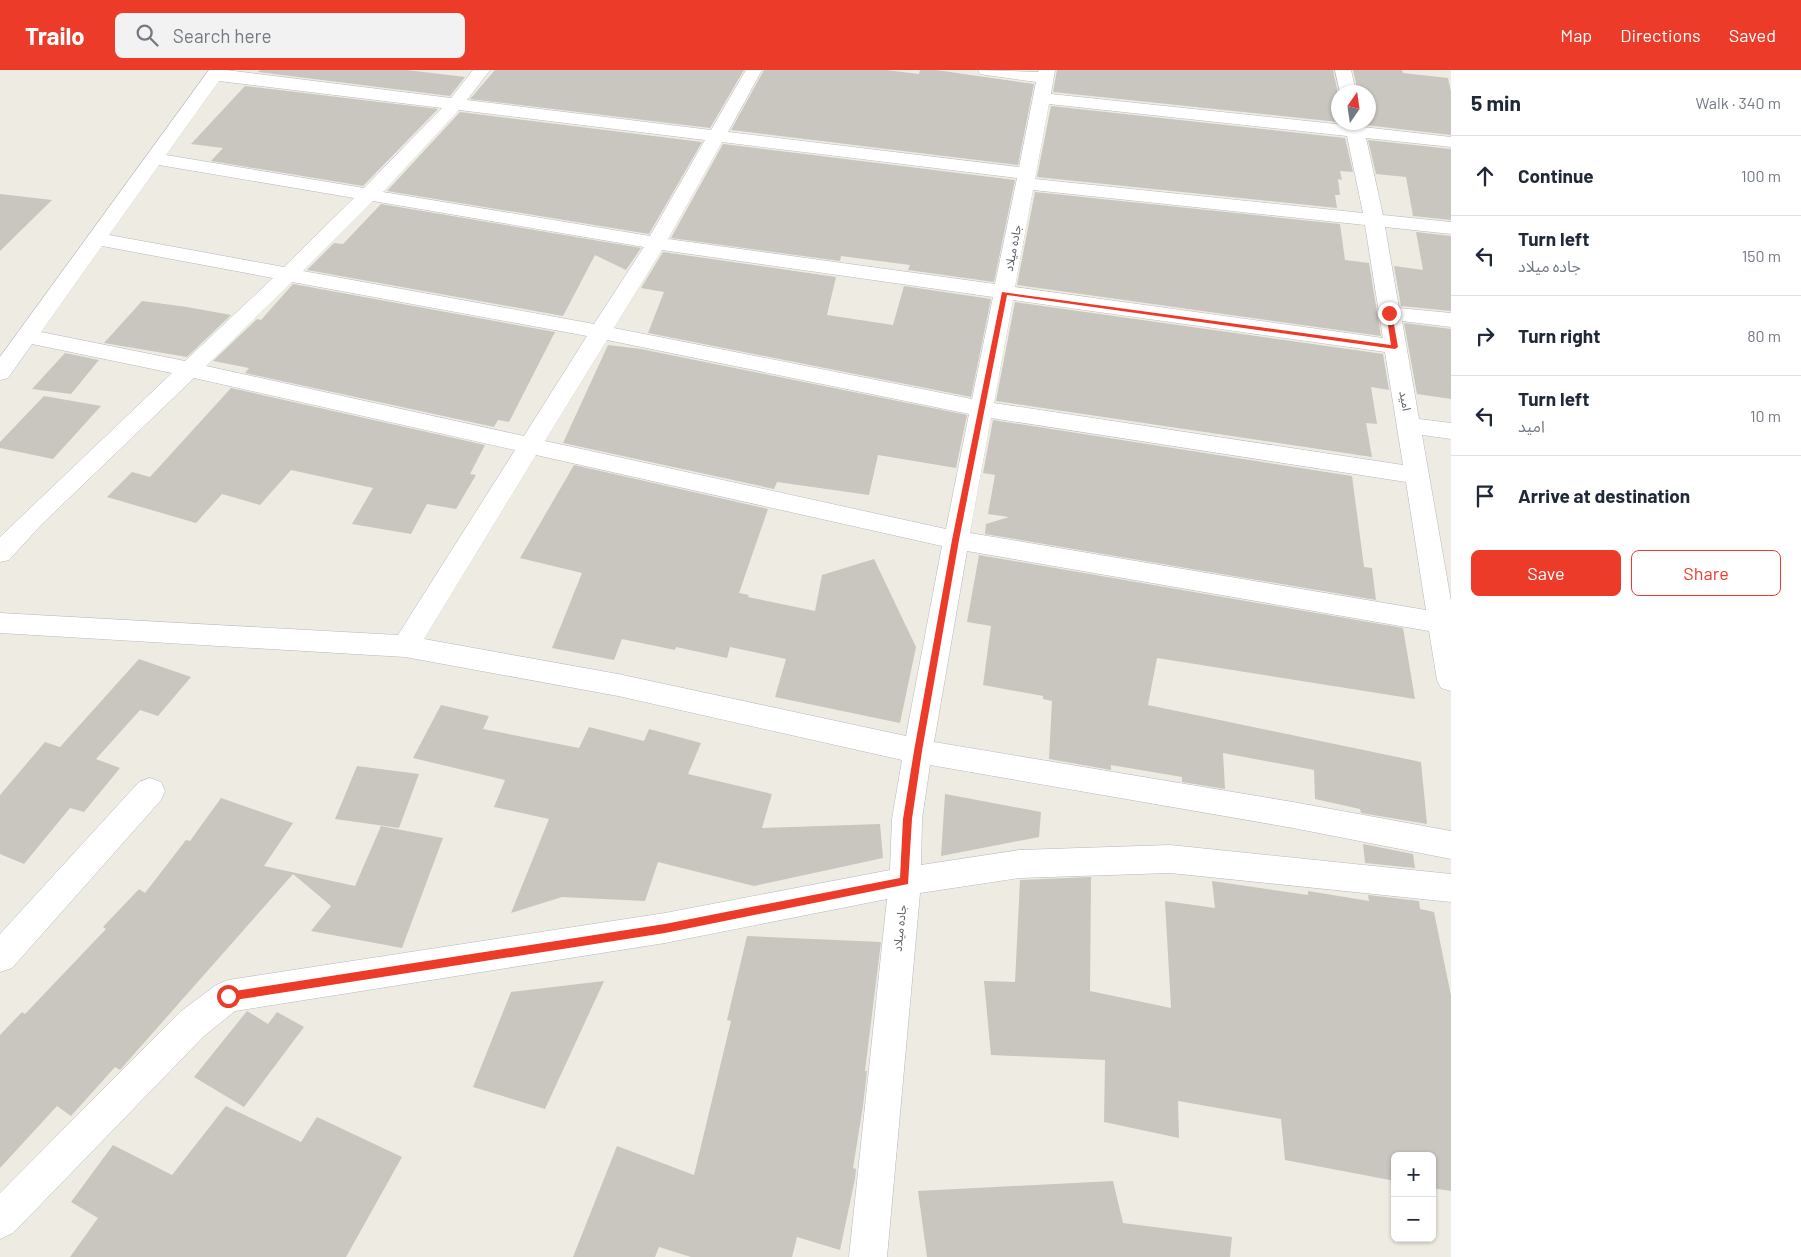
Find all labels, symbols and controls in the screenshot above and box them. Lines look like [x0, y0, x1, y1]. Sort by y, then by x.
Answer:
search box [115, 13, 465, 58]
text: Trailo [25, 21, 85, 50]
icon: search [133, 21, 161, 49]
text: Search here [173, 24, 272, 47]
text: Map [1560, 24, 1592, 46]
text: Directions [1620, 24, 1701, 46]
text: Saved [1729, 24, 1776, 46]
north arrow [1331, 85, 1376, 130]
text: 5 min [1471, 90, 1521, 115]
text: Walk · 340 m [1696, 93, 1781, 112]
icon: ahead [1471, 162, 1499, 190]
text: Continue [1518, 164, 1594, 187]
text: 100 m [1741, 166, 1781, 185]
street label: جاده میلاد [1001, 223, 1024, 273]
text: Turn left [1518, 227, 1589, 250]
icon: left [1471, 242, 1499, 270]
text: 150 m [1742, 246, 1781, 265]
text: جاده میلاد [1518, 256, 1581, 275]
route end [1378, 302, 1401, 325]
icon: right [1471, 322, 1499, 350]
text: Turn right [1518, 324, 1600, 347]
text: 80 m [1747, 326, 1781, 345]
text: Turn left [1518, 387, 1589, 410]
street label: امید [1396, 390, 1415, 412]
icon: left [1471, 402, 1499, 430]
text: 10 m [1750, 406, 1781, 425]
text: امید [1518, 416, 1545, 435]
icon: arrive [1471, 482, 1499, 510]
text: Arrive at destination [1518, 484, 1690, 507]
button: Save [1471, 550, 1621, 596]
button: Share [1631, 550, 1781, 596]
street label: جاده میلاد [890, 904, 909, 952]
route start [217, 985, 240, 1008]
map controls [1391, 1152, 1436, 1242]
button: + [1391, 1152, 1436, 1197]
button: − [1391, 1197, 1436, 1242]

